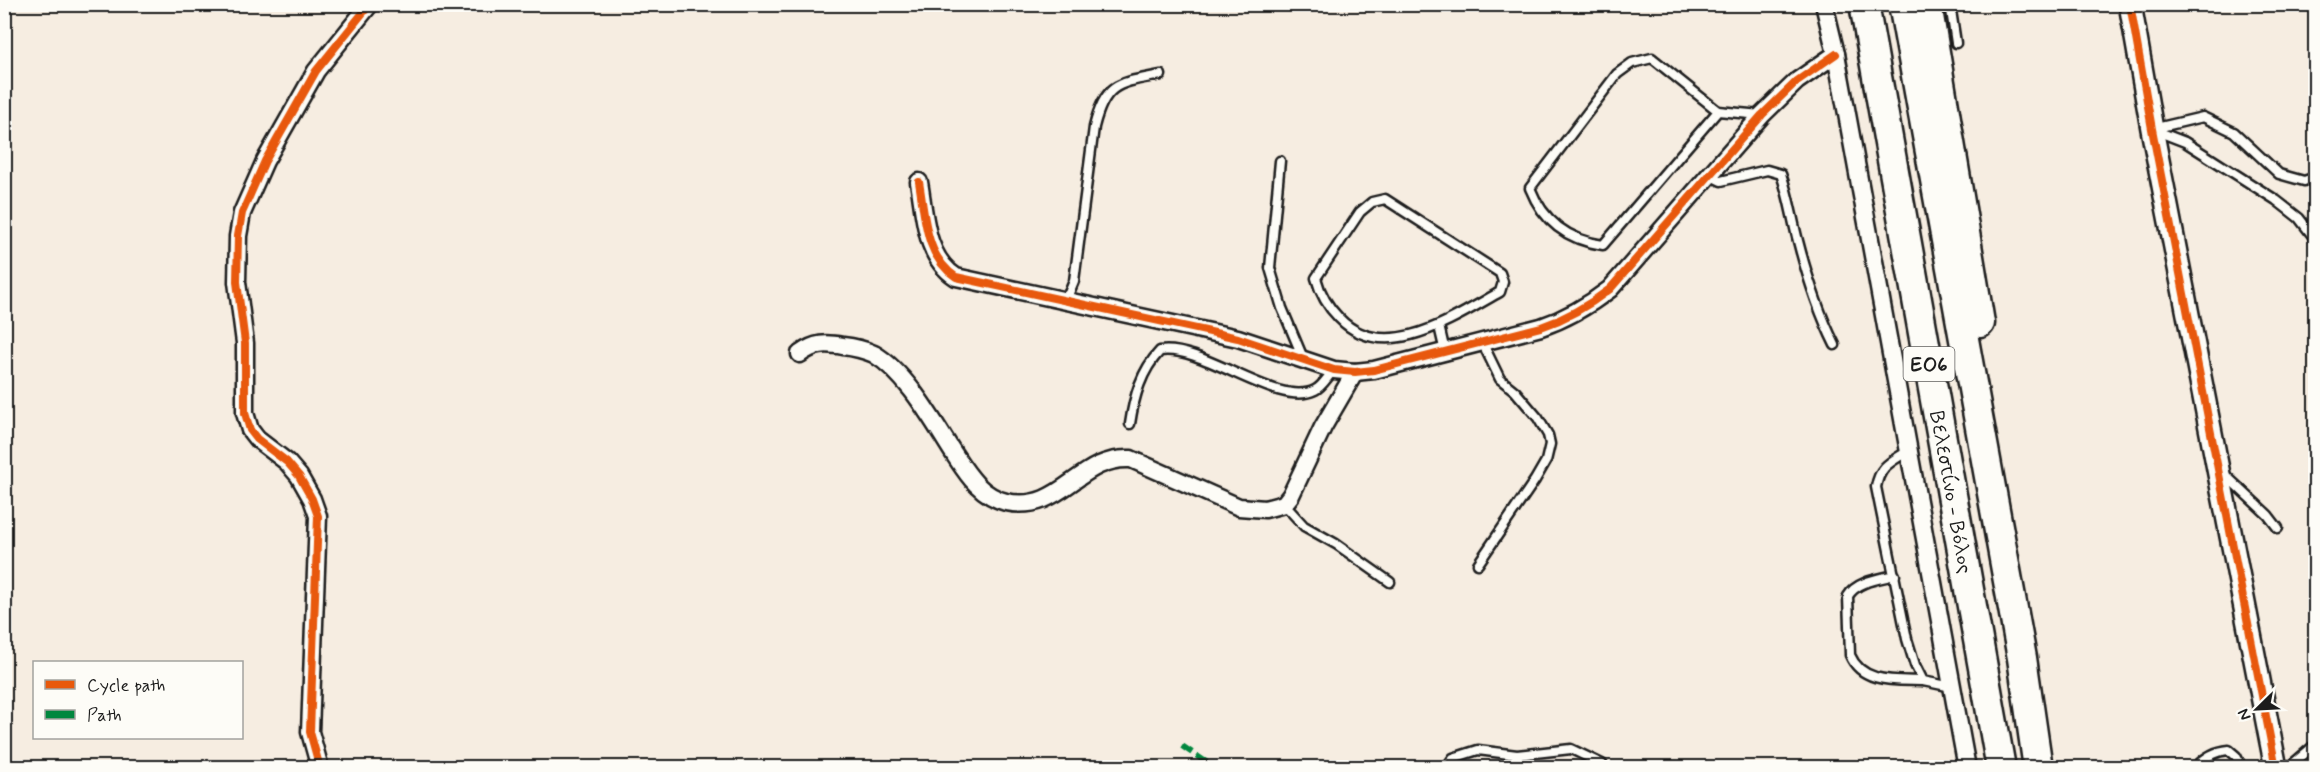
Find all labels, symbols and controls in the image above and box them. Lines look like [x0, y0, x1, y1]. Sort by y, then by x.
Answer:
road number: ΕΟ6 [1904, 347, 1954, 381]
street label: Βελεστίνο - Βόλος [1922, 409, 1979, 576]
legend [33, 661, 243, 739]
text: Cycle path [87, 674, 165, 698]
north arrow [2227, 679, 2287, 739]
text: Path [87, 704, 122, 728]
text: N [2233, 705, 2256, 724]

